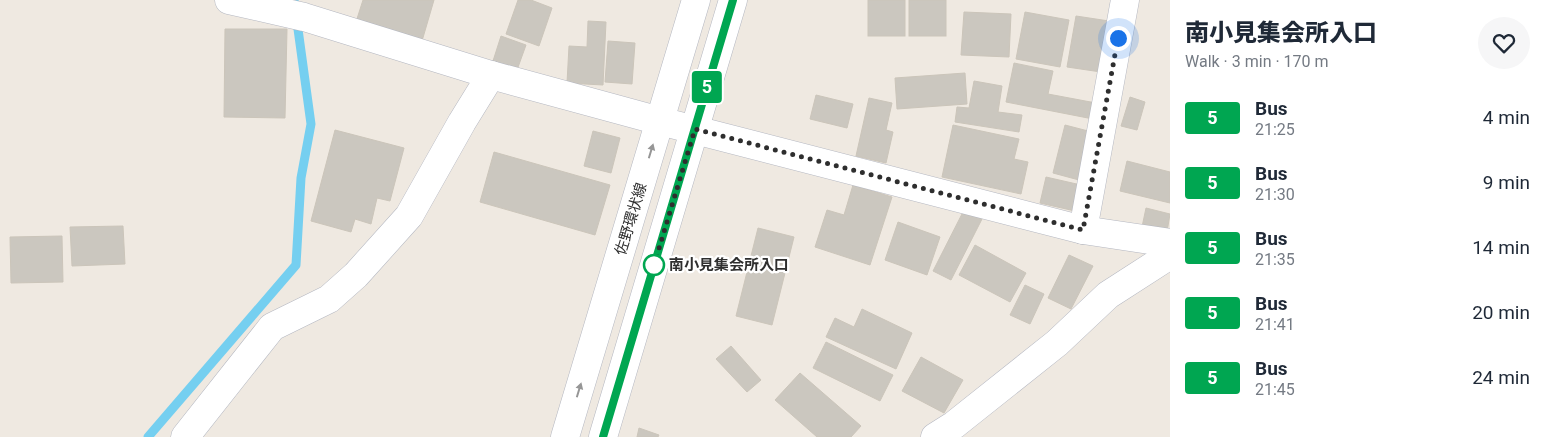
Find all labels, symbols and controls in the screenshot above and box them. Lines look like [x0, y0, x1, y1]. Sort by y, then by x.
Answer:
button: heart [1478, 17, 1530, 69]
text: 南小見集会所入口 [1185, 19, 1377, 47]
your location [1106, 26, 1131, 51]
text: Walk · 3 min · 170 m [1185, 52, 1329, 71]
line badge: 5 [691, 71, 723, 103]
text: 5 [702, 76, 712, 97]
text: Bus [1255, 97, 1288, 120]
text: 4 min [1483, 106, 1530, 129]
text: 5 [1207, 107, 1218, 128]
text: 21:25 [1255, 120, 1295, 139]
one-way arrow [648, 143, 656, 158]
text: Bus [1255, 162, 1288, 185]
text: 9 min [1483, 171, 1530, 194]
text: 5 [1207, 172, 1218, 193]
street label: 佐野環状線 [611, 180, 651, 258]
text: 21:30 [1255, 185, 1295, 204]
text: Bus [1255, 227, 1288, 250]
text: 14 min [1472, 236, 1530, 259]
text: 5 [1207, 237, 1218, 258]
text: 21:35 [1255, 250, 1295, 269]
marker: 南小見集会所入口 [643, 254, 665, 276]
place label: 南小見集会所入口 [669, 256, 789, 274]
text: Bus [1255, 292, 1288, 315]
text: 20 min [1472, 301, 1530, 324]
text: 5 [1207, 302, 1218, 323]
text: 21:41 [1255, 315, 1295, 334]
text: Bus [1255, 357, 1288, 380]
text: 24 min [1472, 366, 1530, 389]
text: 5 [1207, 367, 1218, 388]
text: 21:45 [1255, 380, 1295, 399]
one-way arrow [575, 383, 583, 398]

